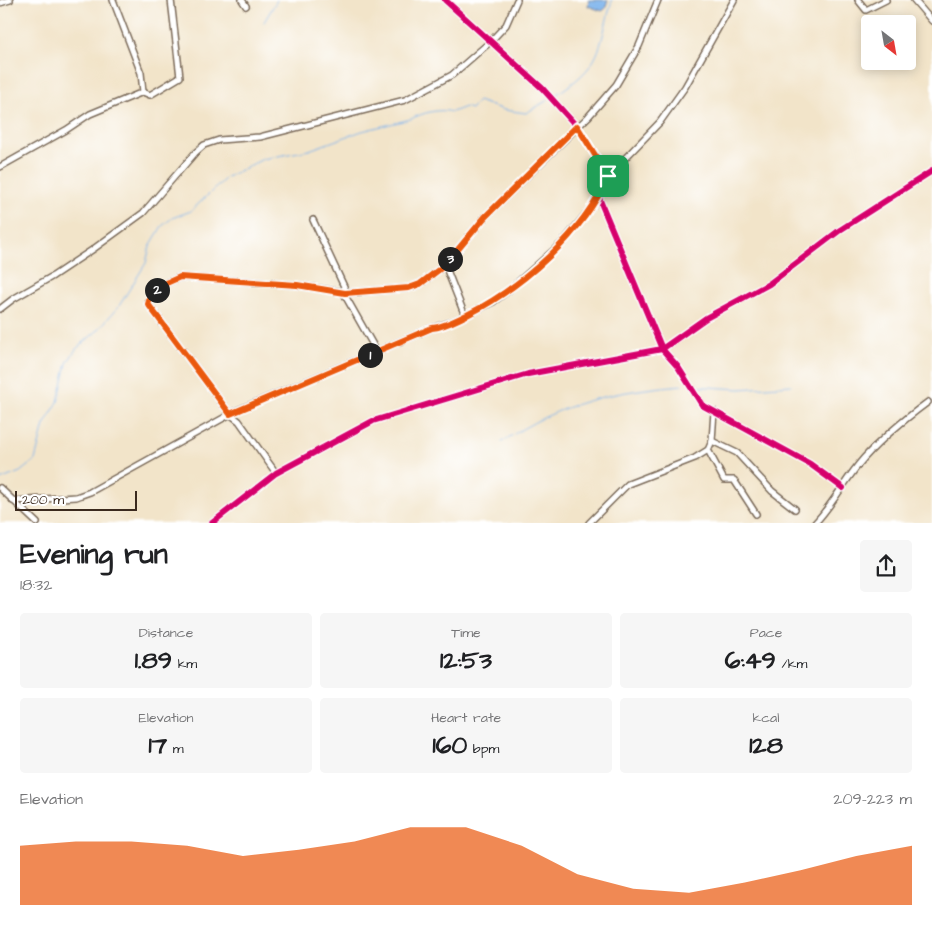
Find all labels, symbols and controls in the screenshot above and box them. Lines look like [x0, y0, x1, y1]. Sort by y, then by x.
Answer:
north arrow [861, 15, 916, 70]
map controls [861, 15, 916, 70]
pin [587, 155, 629, 197]
icon: arrive [594, 162, 622, 190]
pin: 3 [438, 246, 462, 272]
text: 3 [447, 249, 454, 269]
pin: 2 [144, 278, 170, 302]
text: 2 [153, 280, 162, 300]
pin: 1 [358, 342, 382, 368]
text: 1 [370, 345, 371, 365]
scale bar [15, 488, 138, 511]
text: 200 m [22, 490, 64, 510]
text: Evening run [20, 535, 168, 574]
button: share [860, 540, 912, 592]
text: 18:32 [20, 574, 52, 596]
text: Distance [139, 623, 193, 643]
text: Time [451, 623, 481, 643]
text: Pace [750, 623, 782, 643]
text: 1.89 [135, 643, 172, 678]
text: 12:53 [440, 643, 492, 678]
text: 6:49 [725, 643, 776, 678]
text: km [172, 654, 197, 674]
text: /km [776, 654, 807, 674]
text: Elevation [138, 708, 194, 728]
text: Heart rate [431, 708, 501, 728]
text: kcal [753, 708, 779, 728]
text: 17 [148, 728, 167, 763]
text: 160 [433, 728, 467, 763]
text: 128 [749, 728, 783, 763]
text: m [167, 739, 184, 759]
text: bpm [467, 739, 499, 759]
text: Elevation [20, 788, 83, 810]
text: 209–223 m [833, 788, 912, 810]

